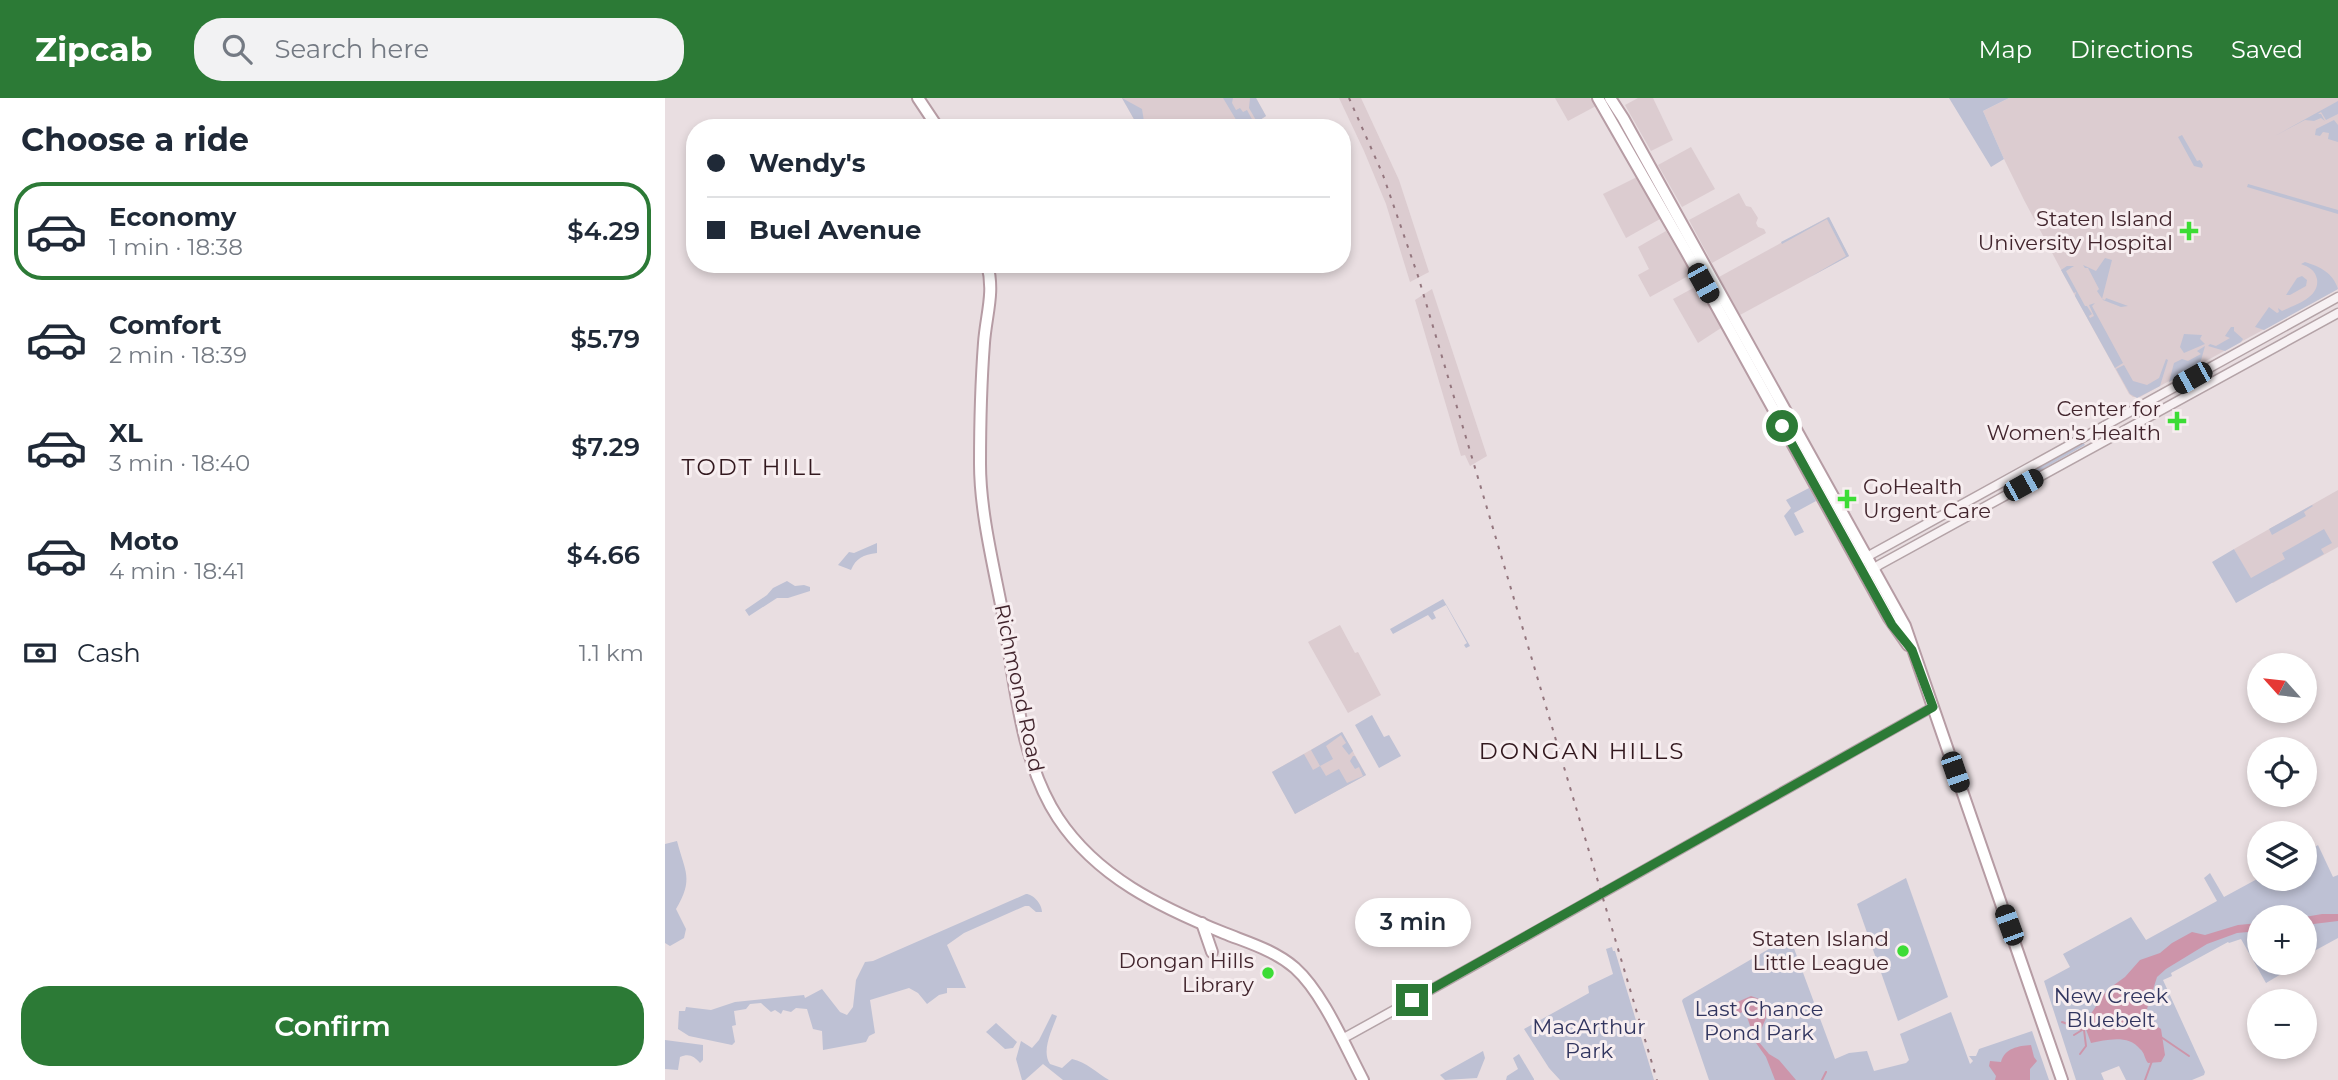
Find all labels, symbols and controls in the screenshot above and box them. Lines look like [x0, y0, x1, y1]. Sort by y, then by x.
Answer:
search box [194, 18, 684, 81]
text: Zipcab [35, 29, 152, 69]
icon: search [218, 30, 256, 68]
text: Search here [274, 33, 429, 65]
text: Map [1979, 35, 2032, 64]
text: Directions [2070, 35, 2193, 64]
text: Saved [2231, 35, 2303, 64]
text: Choose a ride [21, 120, 249, 159]
text: Wendy's [749, 147, 866, 179]
icon: car [25, 200, 88, 263]
text: Economy [109, 201, 236, 233]
place label: Staten Island University Hospital [1978, 206, 2173, 255]
text: Buel Avenue [749, 214, 921, 246]
text: $4.29 [567, 215, 640, 247]
marker: Staten Island University Hospital [2179, 221, 2199, 241]
text: 1 min · 18:38 [109, 233, 243, 261]
car [1684, 260, 1723, 306]
icon: car [25, 308, 88, 371]
text: Comfort [109, 309, 221, 341]
text: $5.79 [570, 323, 640, 355]
text: 2 min · 18:39 [109, 341, 247, 369]
car [2169, 359, 2216, 397]
place label: Center for Women's Health [1986, 396, 2161, 445]
route start [1766, 410, 1798, 442]
marker: Center for Women's Health [2167, 411, 2187, 431]
icon: car [25, 416, 88, 479]
text: XL [109, 417, 143, 449]
text: $7.29 [571, 431, 640, 463]
text: 3 min · 18:40 [109, 449, 250, 477]
district label: TODT HILL [681, 453, 823, 481]
car [2000, 466, 2047, 504]
place label: GoHealth Urgent Care [1863, 474, 1991, 523]
marker: GoHealth Urgent Care [1837, 489, 1857, 509]
icon: car [25, 524, 88, 587]
text: Moto [109, 525, 179, 557]
text: $4.66 [567, 539, 640, 571]
text: 4 min · 18:41 [109, 557, 245, 585]
street label: Richmond Road [989, 602, 1049, 774]
icon: cash [21, 634, 59, 672]
text: Cash [77, 637, 141, 669]
text: 1.1 km [579, 639, 644, 667]
north arrow [2247, 653, 2317, 723]
map controls [2247, 653, 2317, 1059]
district label: DONGAN HILLS [1479, 737, 1685, 765]
button: locate [2247, 737, 2317, 807]
car [1939, 749, 1972, 795]
button: layers [2247, 821, 2317, 891]
callout: 3 min [1354, 898, 1470, 948]
car [1992, 902, 2027, 948]
button: + [2247, 905, 2317, 975]
text: 3 min [1380, 908, 1446, 936]
place label: Staten Island Little League [1752, 926, 1889, 975]
marker: Staten Island Little League [1895, 943, 1911, 959]
place label: Dongan Hills Library [1119, 948, 1255, 997]
marker: Dongan Hills Library [1260, 965, 1276, 981]
park label: New Creek Bluebelt [2054, 983, 2169, 1032]
route end [1396, 984, 1428, 1016]
button: Confirm [21, 986, 644, 1066]
button: − [2247, 989, 2317, 1059]
park label: Last Chance Pond Park [1694, 996, 1824, 1045]
park label: MacArthur Park [1532, 1014, 1646, 1063]

